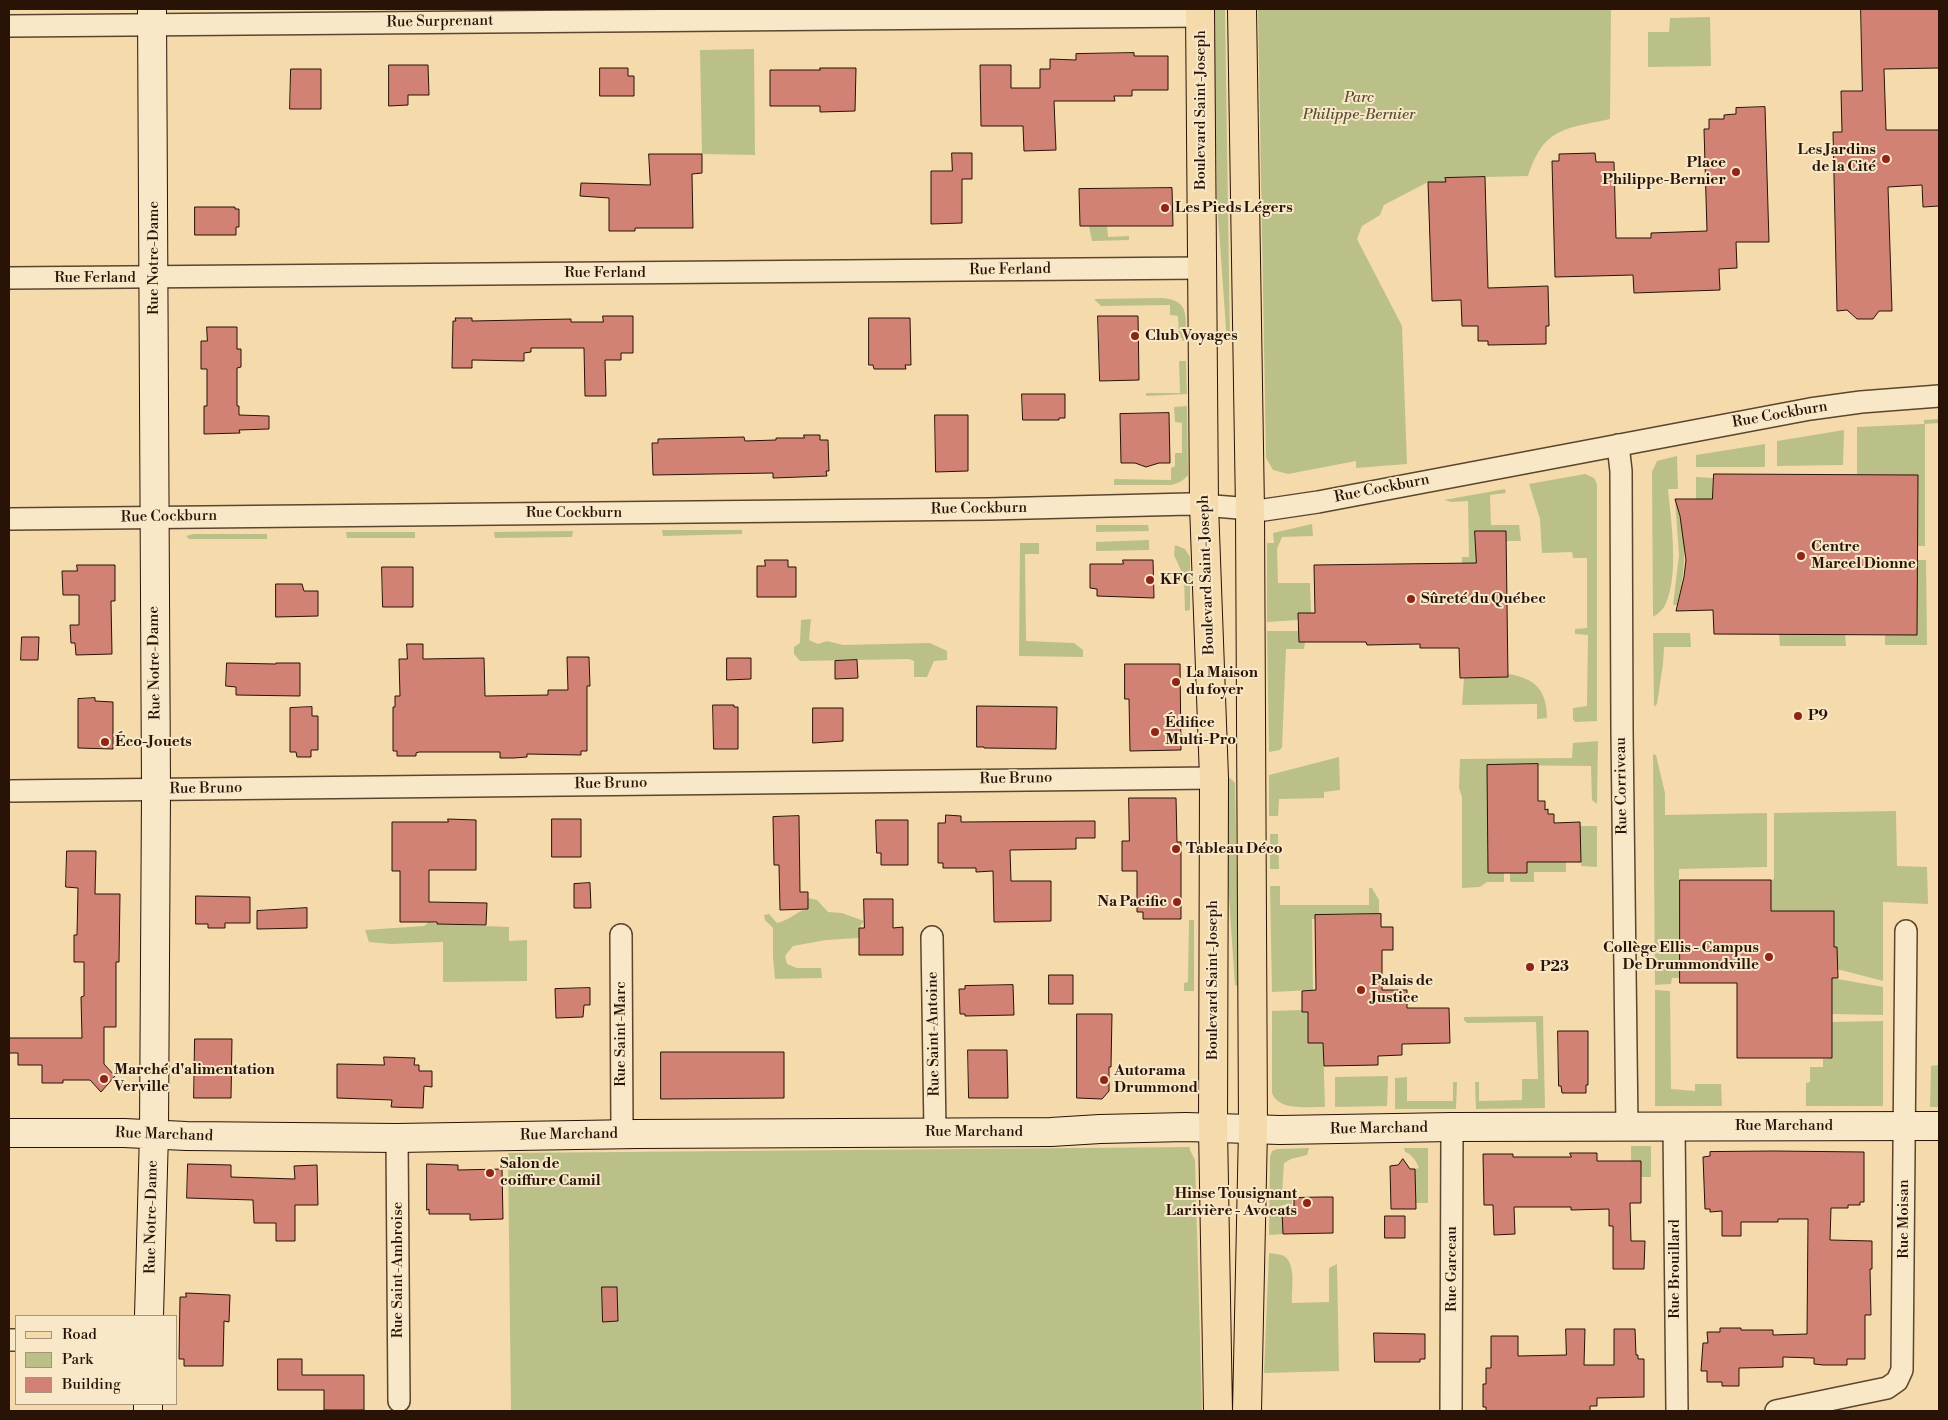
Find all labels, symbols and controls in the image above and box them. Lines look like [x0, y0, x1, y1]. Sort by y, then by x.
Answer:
street label: Rue Surprenant [386, 12, 494, 32]
street label: Boulevard Saint-Joseph [1192, 30, 1210, 190]
park label: Parc Philippe-Bernier [1303, 89, 1415, 124]
place label: Les Jardins de la Cité [1798, 141, 1876, 176]
marker: Les Jardins de la Cité [1880, 153, 1892, 165]
place label: Place Philippe-Bernier [1602, 154, 1726, 189]
marker: Place Philippe-Bernier [1730, 166, 1742, 178]
place label: Les Pieds Légers [1175, 199, 1293, 217]
street label: Rue Notre-Dame [145, 201, 163, 315]
marker: Les Pieds Légers [1159, 202, 1171, 214]
street label: Rue Ferland [969, 260, 1051, 280]
street label: Rue Ferland [564, 264, 646, 282]
street label: Rue Ferland [54, 269, 136, 287]
place label: Club Voyages [1145, 327, 1238, 345]
marker: Club Voyages [1129, 330, 1141, 342]
street label: Rue Cockburn [1731, 398, 1829, 432]
street label: Rue Cockburn [1333, 471, 1431, 507]
street label: Boulevard Saint-Joseph [1195, 495, 1219, 655]
street label: Rue Cockburn [931, 499, 1027, 519]
street label: Rue Cockburn [526, 504, 622, 522]
street label: Rue Cockburn [121, 507, 217, 527]
place label: Centre Marcel Dionne [1811, 538, 1916, 573]
marker: Centre Marcel Dionne [1795, 550, 1807, 562]
place label: KFC [1160, 571, 1193, 589]
marker: KFC [1144, 574, 1156, 586]
place label: Sûreté du Québec [1421, 590, 1546, 608]
marker: Sûreté du Québec [1405, 593, 1417, 605]
street label: Rue Notre-Dame [145, 606, 165, 720]
place label: La Maison du foyer [1186, 664, 1258, 699]
marker: La Maison du foyer [1170, 676, 1182, 688]
place label: P9 [1808, 707, 1828, 725]
marker: P9 [1792, 710, 1804, 722]
place label: Édifice Multi-Pro [1165, 714, 1236, 749]
marker: Édifice Multi-Pro [1149, 726, 1161, 738]
place label: Éco-Jouets [115, 733, 192, 751]
marker: Éco-Jouets [99, 736, 111, 748]
street label: Rue Corriveau [1612, 737, 1632, 835]
street label: Rue Bruno [979, 769, 1053, 789]
street label: Rue Bruno [574, 774, 648, 794]
street label: Rue Bruno [169, 779, 243, 799]
place label: Tableau Déco [1186, 840, 1283, 858]
marker: Tableau Déco [1170, 843, 1182, 855]
place label: Na Pacific [1097, 893, 1167, 911]
marker: Na Pacific [1171, 896, 1183, 908]
street label: Boulevard Saint-Joseph [1204, 900, 1222, 1060]
place label: Collège Ellis - Campus De Drummondville [1603, 939, 1759, 974]
marker: Collège Ellis - Campus De Drummondville [1763, 951, 1775, 963]
place label: P23 [1540, 958, 1569, 976]
marker: P23 [1524, 961, 1536, 973]
street label: Rue Saint-Antoine [924, 971, 944, 1097]
place label: Palais de Justice [1371, 972, 1433, 1007]
street label: Rue Saint-Marc [612, 981, 630, 1087]
marker: Palais de Justice [1355, 984, 1367, 996]
place label: Marché d'alimentation Verville [114, 1061, 275, 1096]
place label: Autorama Drummond [1114, 1062, 1198, 1097]
marker: Marché d'alimentation Verville [98, 1073, 110, 1085]
marker: Autorama Drummond [1098, 1074, 1110, 1086]
street label: Rue Marchand [1735, 1117, 1833, 1135]
street label: Rue Marchand [1330, 1119, 1428, 1139]
street label: Rue Marchand [925, 1123, 1023, 1141]
street label: Rue Marchand [115, 1124, 213, 1146]
street label: Rue Marchand [520, 1125, 618, 1145]
place label: Salon de coiffure Camil [500, 1155, 601, 1190]
street label: Rue Notre-Dame [142, 1160, 162, 1274]
marker: Salon de coiffure Camil [484, 1167, 496, 1179]
street label: Rue Moisan [1895, 1179, 1913, 1259]
place label: Hinse Tousignant Larivière - Avocats [1166, 1185, 1297, 1220]
marker: Hinse Tousignant Larivière - Avocats [1301, 1197, 1313, 1209]
street label: Rue Saint-Ambroise [389, 1202, 407, 1338]
street label: Rue Brouillard [1666, 1219, 1684, 1319]
street label: Rue Garceau [1443, 1226, 1461, 1312]
legend [15, 1315, 178, 1405]
text: Road [62, 1325, 97, 1344]
text: Park [62, 1350, 93, 1369]
text: Building [62, 1375, 121, 1394]

